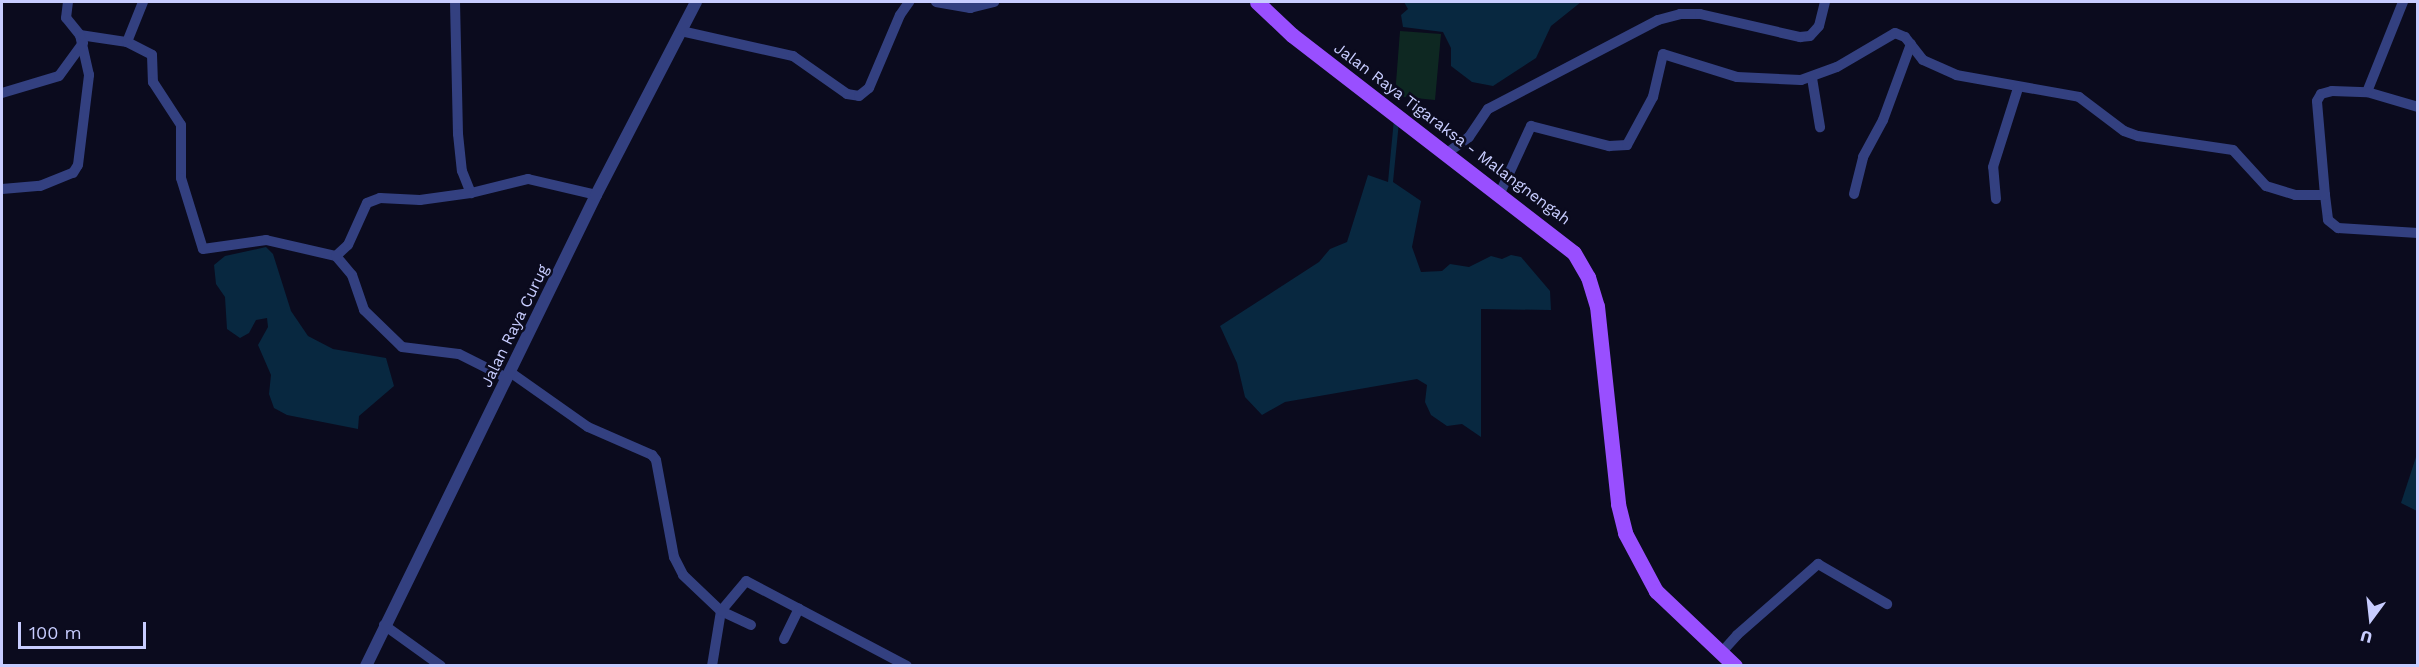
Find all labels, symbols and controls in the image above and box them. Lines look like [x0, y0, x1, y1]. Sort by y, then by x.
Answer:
street label: Jalan Raya Tigaraksa - Malangnengah [1329, 38, 1575, 230]
street label: Jalan Raya Curug [477, 261, 553, 391]
north arrow [2341, 589, 2401, 649]
scale bar [21, 610, 148, 648]
text: 100 m [29, 622, 82, 643]
text: U [2358, 626, 2374, 648]

